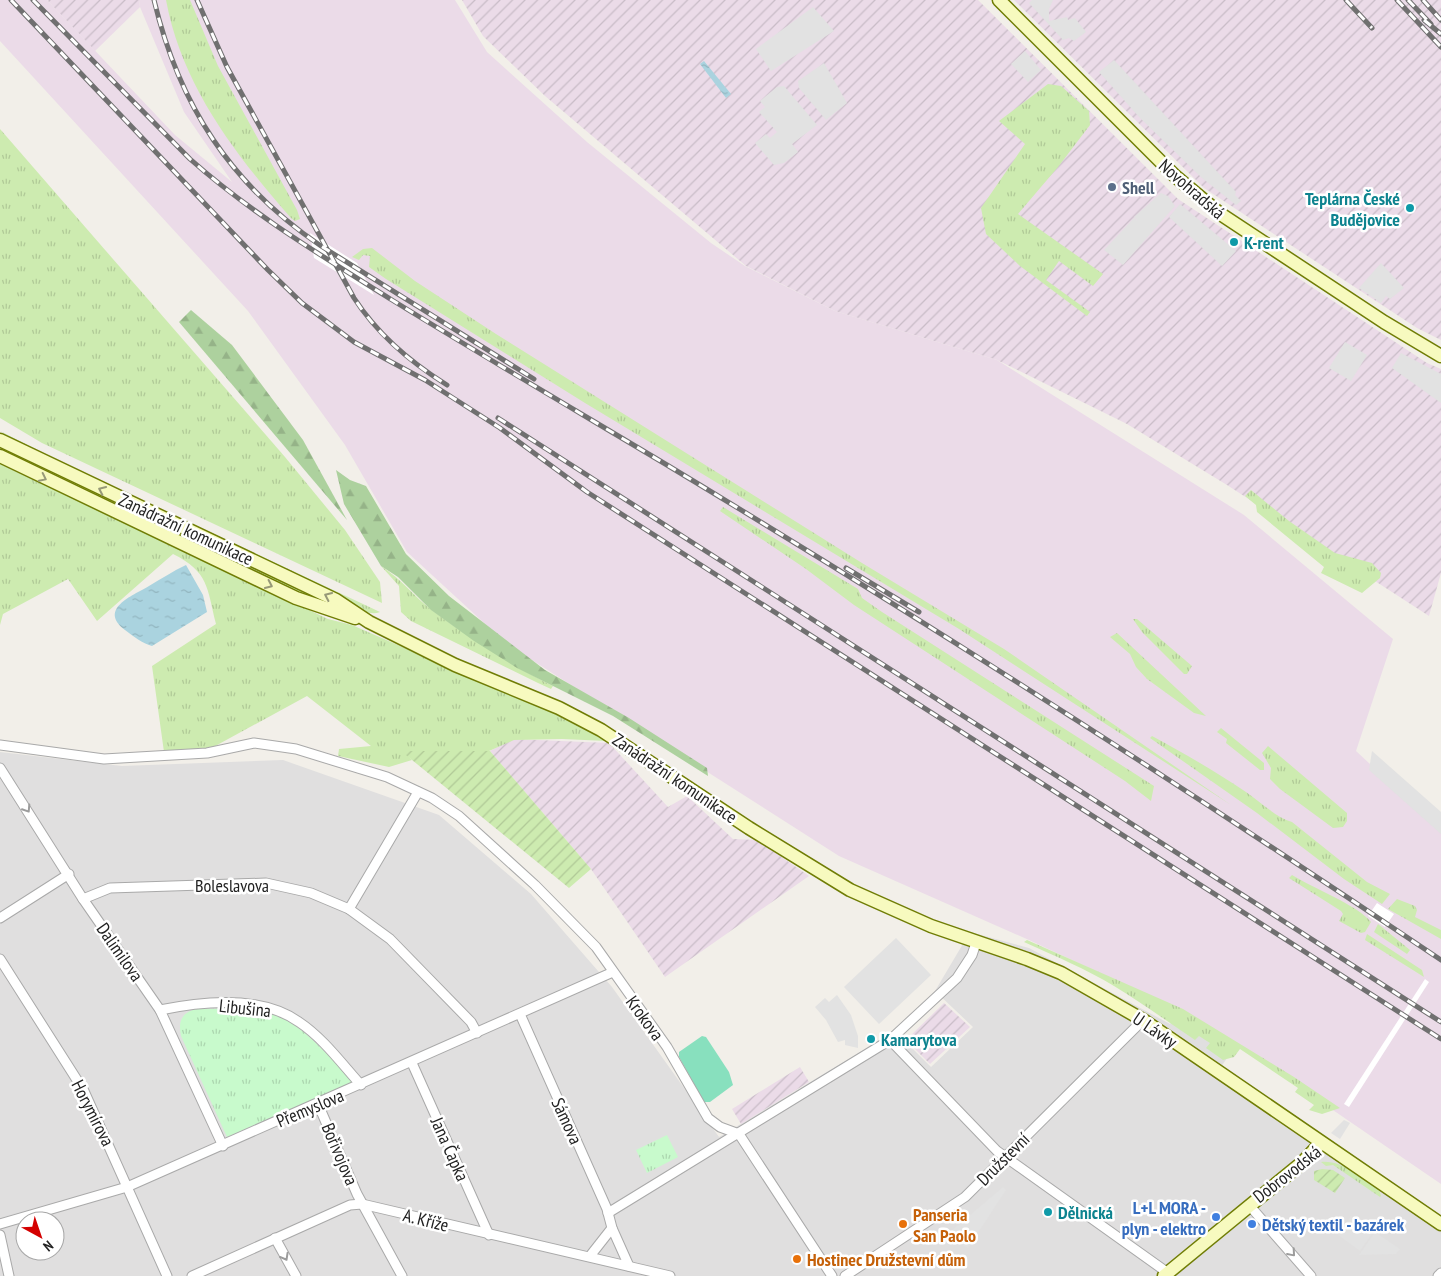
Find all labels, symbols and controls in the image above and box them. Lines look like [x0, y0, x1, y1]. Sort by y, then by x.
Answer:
street label: Novohradská [1154, 154, 1230, 224]
place label: Shell [1122, 176, 1155, 199]
marker: Shell [1106, 181, 1118, 193]
place label: Teplárna České Budějovice [1305, 187, 1400, 231]
marker: Teplárna České Budějovice [1404, 202, 1416, 214]
place label: K-rent [1244, 231, 1285, 254]
marker: K-rent [1228, 236, 1240, 248]
one-way arrow [38, 472, 47, 483]
one-way arrow [98, 486, 107, 496]
street label: Zanádražní komunikace [115, 488, 257, 570]
one-way arrow [264, 579, 273, 589]
one-way arrow [324, 592, 333, 603]
street label: Zanádražní komunikace [608, 728, 742, 828]
one-way arrow [20, 803, 30, 812]
street label: Boleslavova [195, 874, 269, 897]
street label: Dalimilova [92, 918, 148, 986]
street label: Krokova [621, 991, 669, 1045]
street label: Libušina [218, 994, 272, 1022]
street label: U Lávky [1128, 1007, 1182, 1053]
place label: Kamarytova [881, 1028, 957, 1051]
marker: Kamarytova [865, 1033, 877, 1045]
street label: Horymírova [67, 1076, 119, 1150]
street label: Přemyslova [273, 1084, 347, 1132]
street label: Sámova [546, 1094, 588, 1148]
street label: Jana Čapka [425, 1112, 474, 1185]
street label: Bořivojova [317, 1119, 363, 1189]
street label: Družstevní [972, 1128, 1034, 1190]
street label: Dobrovodská [1248, 1140, 1326, 1208]
place label: L+L MORA - plyn - elektro [1122, 1196, 1206, 1240]
place label: Dělnická [1058, 1201, 1113, 1224]
street label: A. Kříže [401, 1203, 451, 1237]
place label: Panseria San Paolo [913, 1203, 976, 1247]
marker: Dělnická [1042, 1206, 1054, 1218]
north arrow [15, 1211, 65, 1261]
marker: L+L MORA - plyn - elektro [1210, 1211, 1222, 1223]
place label: Dětský textil - bazárek [1262, 1213, 1405, 1236]
marker: Panseria San Paolo [897, 1218, 909, 1230]
marker: Dětský textil - bazárek [1246, 1218, 1258, 1230]
text: N [40, 1237, 57, 1255]
place label: Hostinec Družstevní dům [807, 1248, 966, 1271]
one-way arrow [1286, 1248, 1295, 1257]
one-way arrow [279, 1252, 289, 1261]
marker: Hostinec Družstevní dům [791, 1253, 803, 1265]

